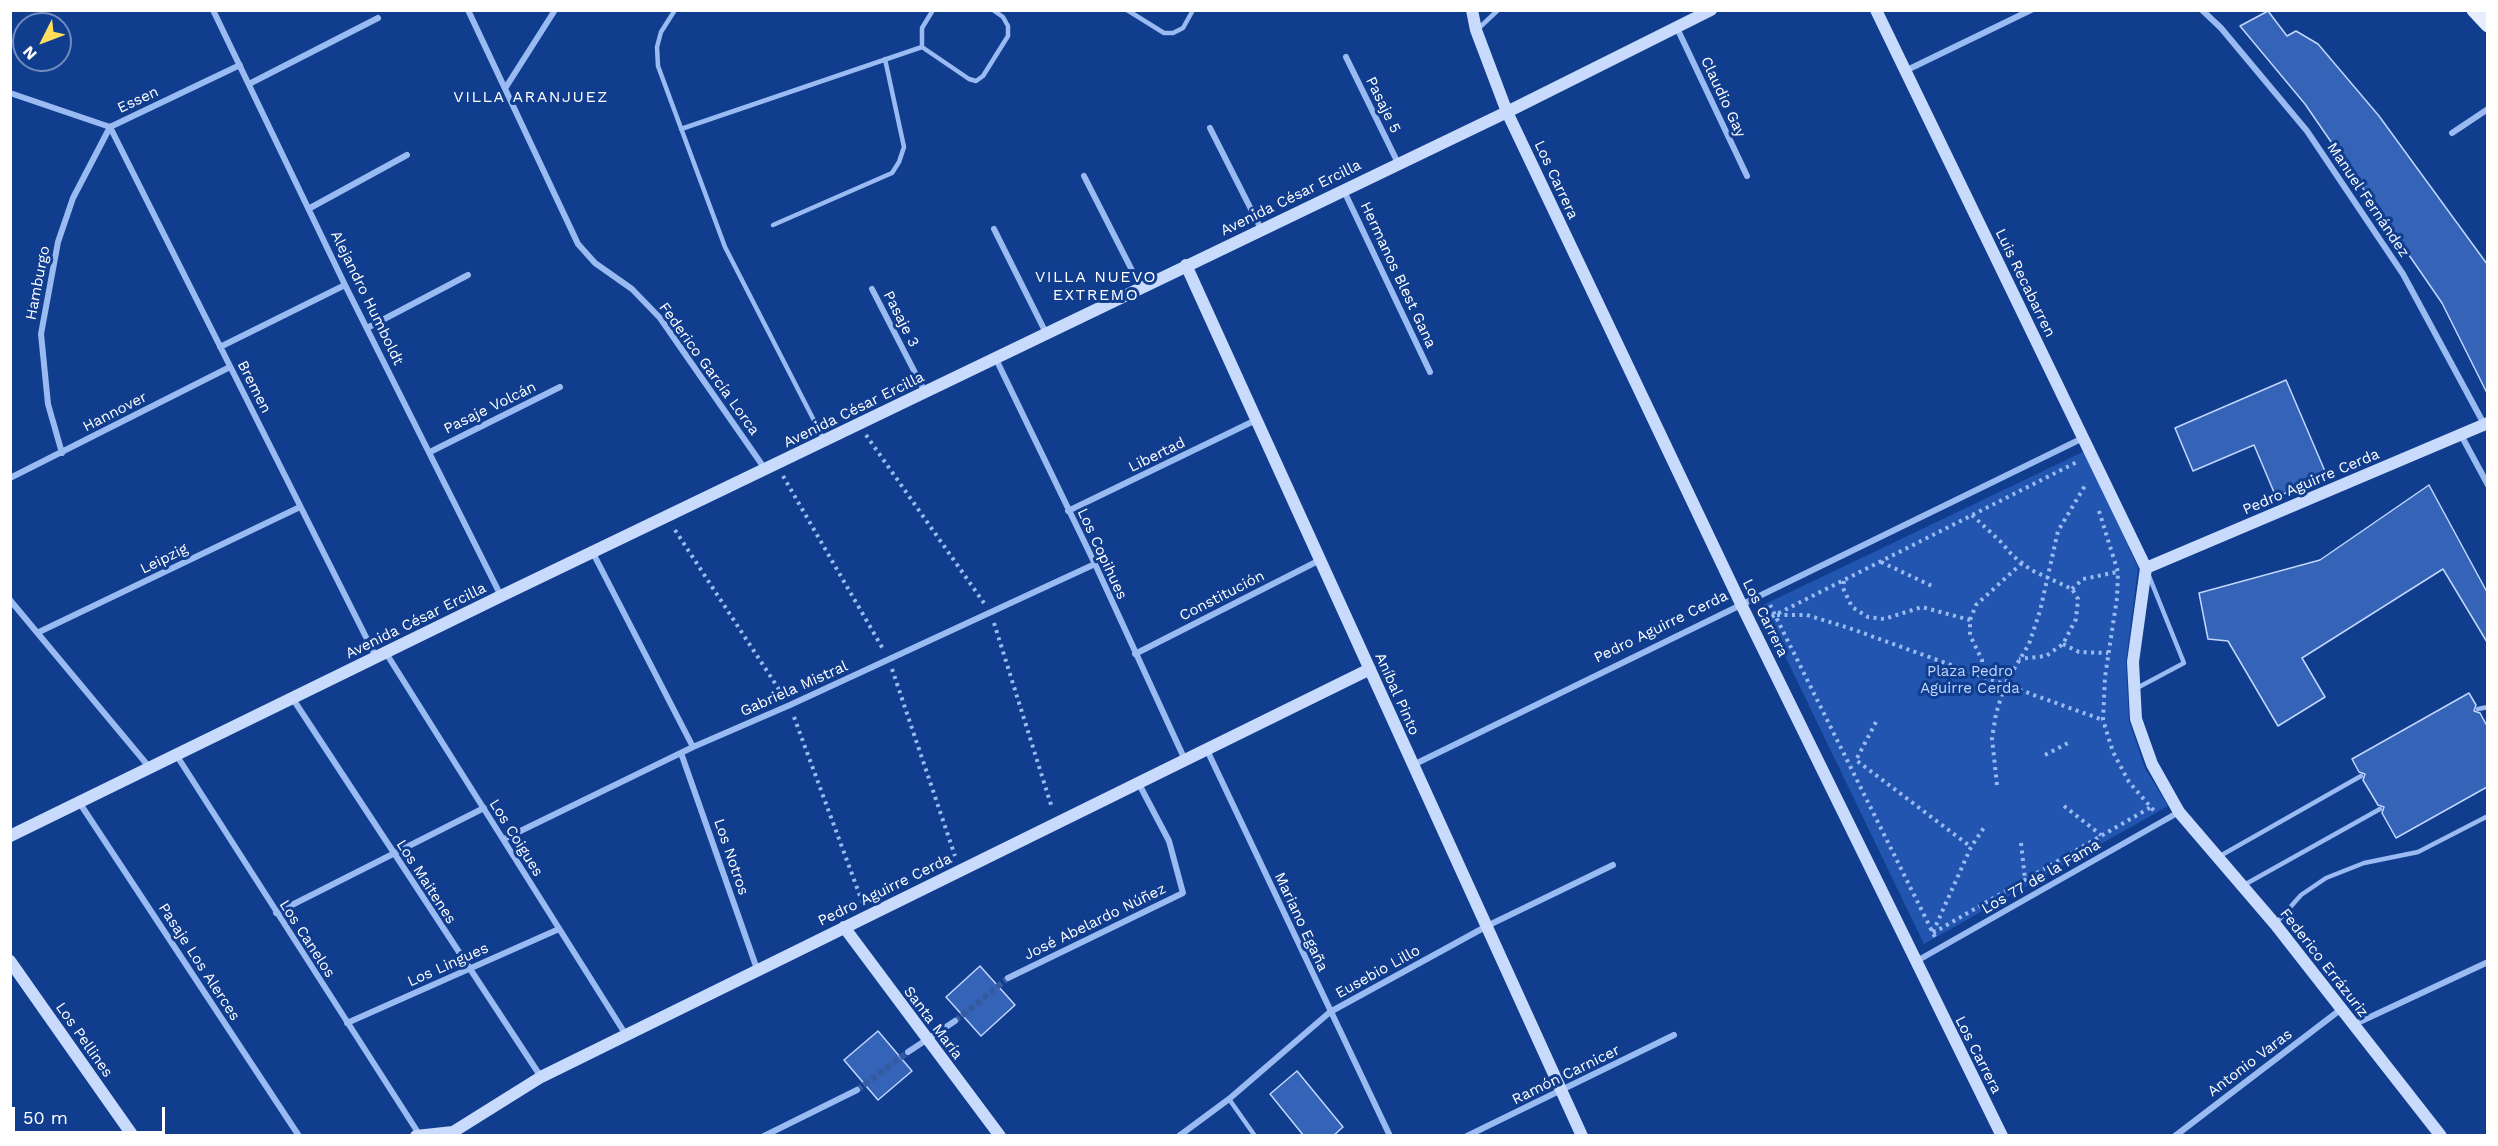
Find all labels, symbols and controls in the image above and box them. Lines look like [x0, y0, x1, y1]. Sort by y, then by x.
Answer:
north arrow [12, 12, 72, 72]
text: N [19, 42, 41, 64]
street label: Claudio Gay [1697, 54, 1749, 140]
street label: Pasaje 5 [1362, 74, 1404, 136]
street label: Essen [115, 83, 161, 117]
district label: VILLA ARANJUEZ [453, 87, 609, 107]
street label: Los Carrera [1530, 138, 1582, 222]
street label: Manuel Fernández [2323, 139, 2413, 261]
street label: Avenida César Ercilla [1218, 156, 1364, 240]
street label: Hermanos Blest Gana [1356, 199, 1440, 351]
street label: Luis Recabarren [1991, 226, 2059, 340]
street label: Alejandro Humboldt [327, 228, 407, 368]
street label: Hamburgo [22, 244, 54, 322]
district label: VILLA NUEVO EXTREMO [1035, 267, 1157, 305]
street label: Pasaje 3 [879, 288, 923, 350]
street label: Federico García Lorca [655, 299, 763, 439]
street label: Bremen [233, 358, 275, 416]
street label: Avenida César Ercilla [781, 368, 927, 452]
street label: Pasaje Volcán [441, 378, 539, 438]
street label: Hannover [80, 388, 150, 436]
street label: Libertad [1126, 434, 1188, 476]
street label: Pedro Aguirre Cerda [2240, 445, 2382, 519]
street label: Los Copihues [1073, 506, 1131, 602]
street label: Leipzig [137, 540, 191, 578]
street label: Constitución [1176, 567, 1268, 625]
street label: Los Carrera [1738, 576, 1792, 660]
street label: Avenida César Ercilla [343, 579, 489, 663]
street label: Pedro Aguirre Cerda [1591, 587, 1731, 667]
street label: Aníbal Pinto [1371, 650, 1423, 738]
street label: Gabriela Mistral [737, 657, 851, 721]
park label: Plaza Pedro Aguirre Cerda [1920, 663, 2020, 698]
street label: Los Coigues [485, 796, 547, 880]
street label: Los Notros [710, 816, 752, 898]
street label: Los 77 de la Fama [1979, 836, 2103, 918]
street label: Los Maitenes [392, 837, 460, 927]
street label: Pedro Aguirre Cerda [815, 850, 955, 930]
street label: Mariano Egaña [1270, 870, 1332, 974]
street label: José Abelardo Núñez [1021, 880, 1169, 964]
street label: Los Canelos [275, 897, 339, 981]
street label: Pasaje Los Alerces [154, 900, 244, 1024]
street label: Federico Errázuriz [2276, 905, 2372, 1021]
street label: Los Lingues [405, 939, 491, 991]
street label: Eusebio Lillo [1333, 941, 1423, 1003]
street label: Santa María [900, 983, 966, 1063]
street label: Los Pellines [52, 999, 116, 1081]
street label: Los Carrera [1951, 1013, 2005, 1097]
street label: Antonio Varas [2204, 1025, 2296, 1101]
street label: Ramón Carnicer [1509, 1041, 1623, 1109]
scale bar [15, 1095, 168, 1133]
text: 50 m [23, 1107, 68, 1128]

